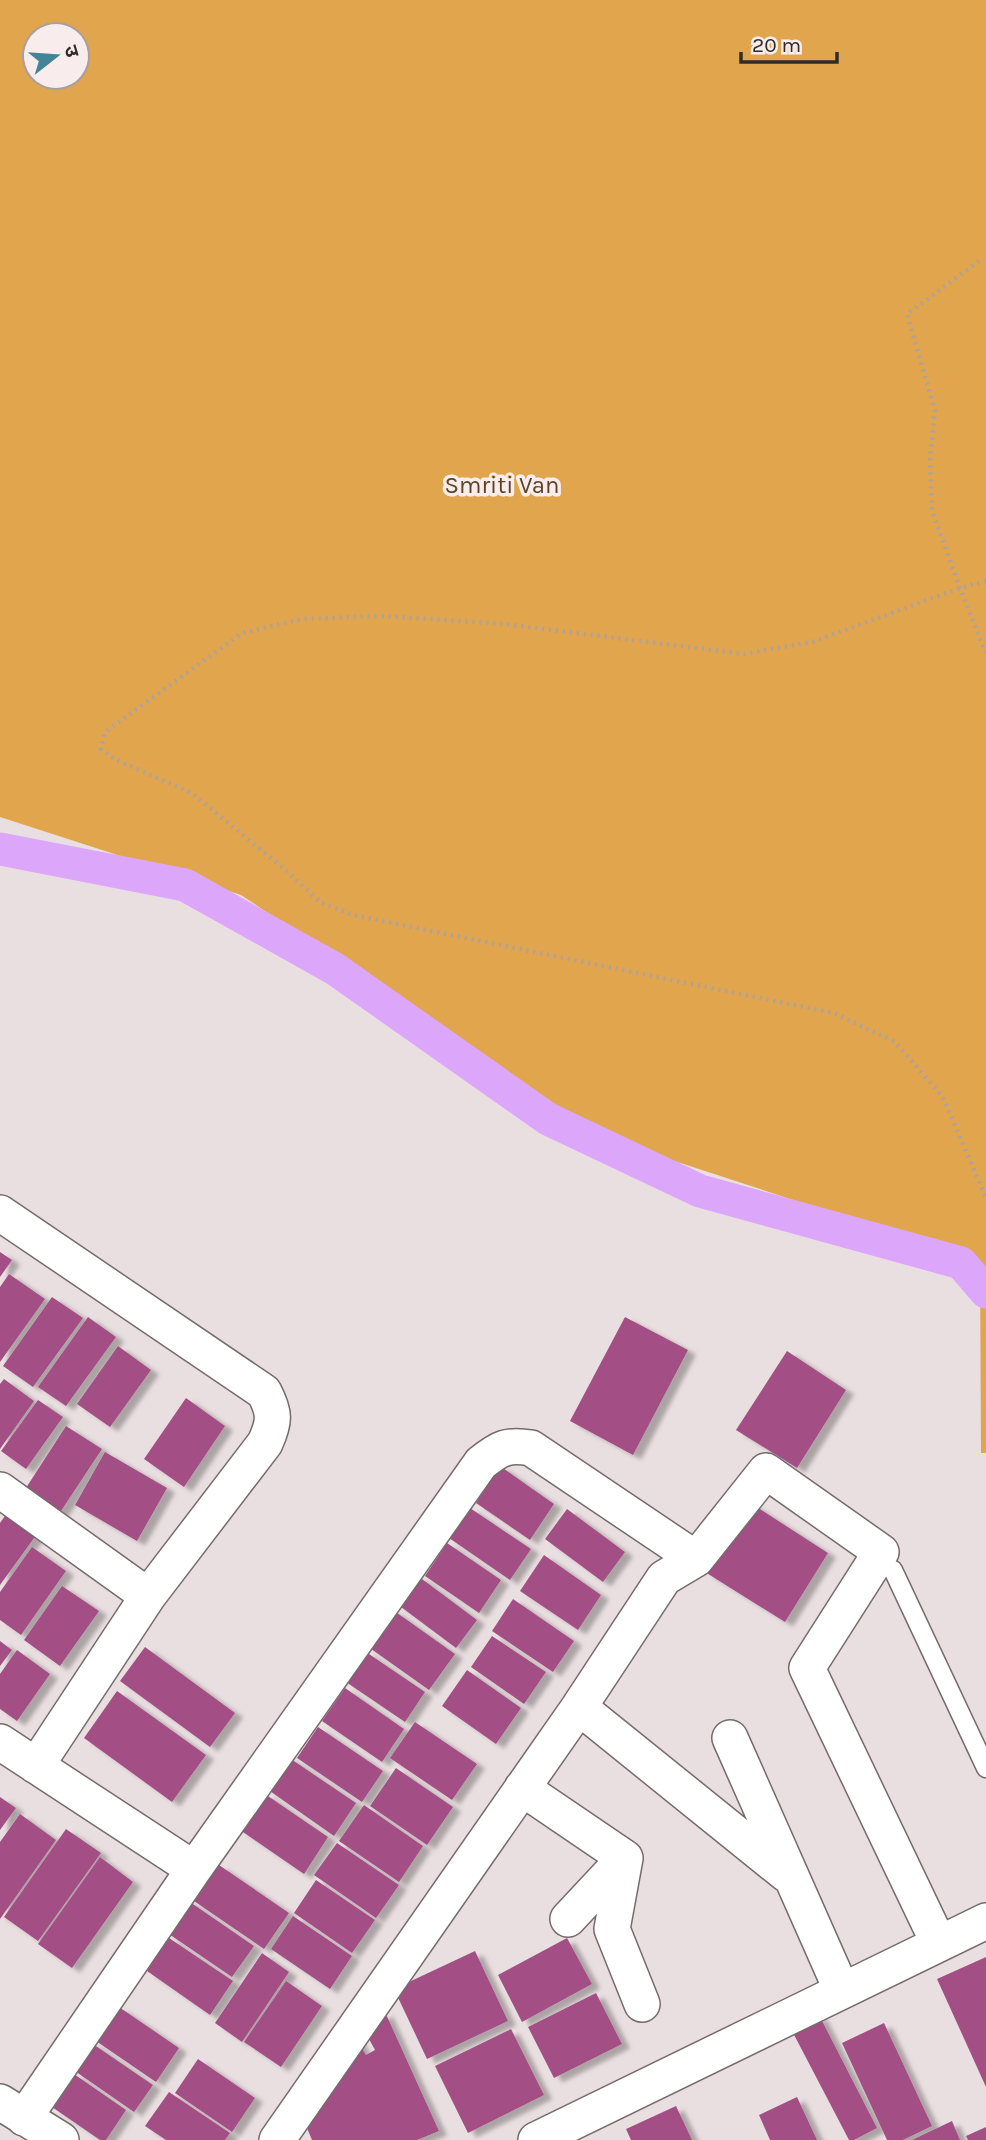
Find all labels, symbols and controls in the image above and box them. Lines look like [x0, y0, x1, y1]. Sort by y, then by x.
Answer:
north arrow [21, 21, 91, 91]
scale bar [741, 21, 837, 65]
text: 20 m [752, 33, 801, 57]
text: उ [59, 43, 84, 61]
park label: Smriti Van [444, 471, 560, 499]

